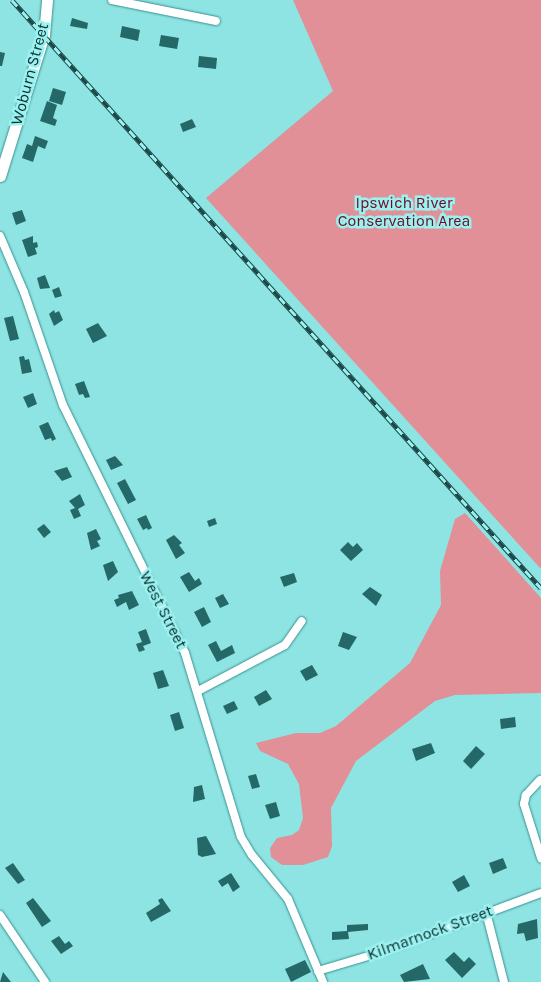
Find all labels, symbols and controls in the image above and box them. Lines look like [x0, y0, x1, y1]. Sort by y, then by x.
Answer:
street label: Woburn Street [7, 21, 53, 127]
park label: Ipswich River Conservation Area [338, 193, 470, 231]
street label: West Street [135, 568, 191, 652]
street label: Kilmarnock Street [365, 901, 495, 965]

